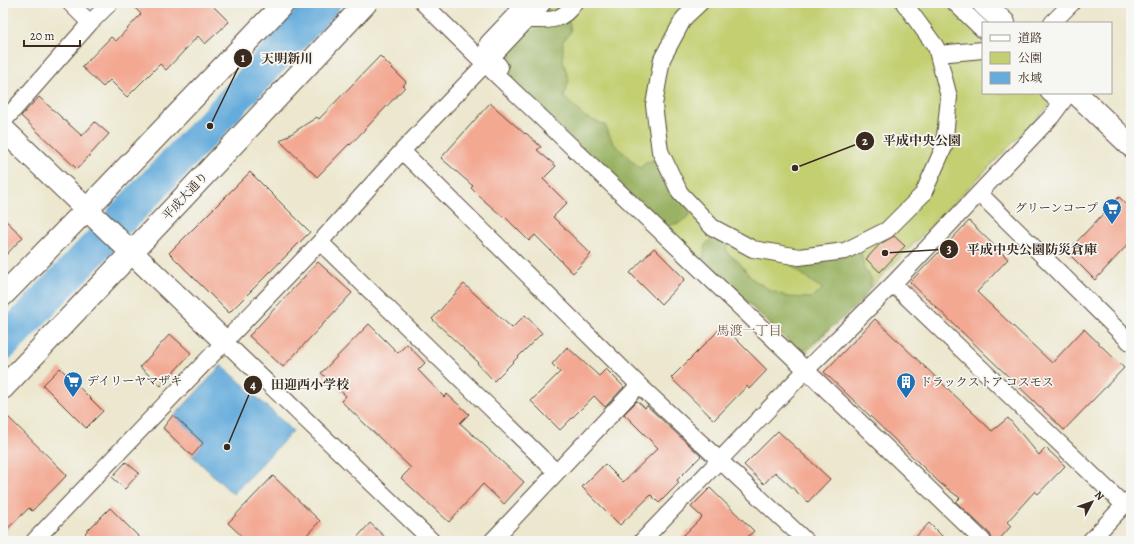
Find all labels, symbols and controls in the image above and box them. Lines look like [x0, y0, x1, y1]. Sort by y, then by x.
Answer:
scale bar [24, 22, 80, 48]
legend [982, 22, 1112, 94]
text: 20 m [30, 28, 54, 44]
text: 道路 [1018, 30, 1042, 46]
callout: 天明新川 [233, 46, 321, 71]
text: 1 [241, 50, 246, 66]
text: 天明新川 [261, 50, 313, 67]
text: 公園 [1018, 50, 1042, 66]
text: 水域 [1018, 70, 1042, 86]
callout: 平成中央公園 [855, 128, 969, 153]
text: 平成中央公園 [883, 132, 961, 149]
text: 2 [862, 133, 868, 149]
street label: 平成大通り [159, 169, 211, 223]
supermarket icon: グリーンコープ [1101, 197, 1123, 225]
place label: グリーンコープ [1015, 200, 1098, 216]
callout: 平成中央公園防災倉庫 [939, 237, 1105, 262]
text: 3 [946, 241, 952, 257]
text: 平成中央公園防災倉庫 [967, 241, 1097, 258]
district label: 馬渡一丁目 [716, 322, 782, 339]
supermarket icon: デイリーヤマザキ [62, 370, 84, 398]
building icon: ドラックストア コスモス [895, 371, 917, 399]
callout: 田迎西小学校 [243, 372, 357, 397]
place label: デイリーヤマザキ [87, 373, 182, 389]
place label: ドラックストア コスモス [920, 374, 1054, 390]
text: 田迎西小学校 [271, 376, 350, 393]
text: 4 [250, 377, 256, 393]
north arrow [1072, 482, 1112, 522]
text: N [1091, 488, 1107, 504]

